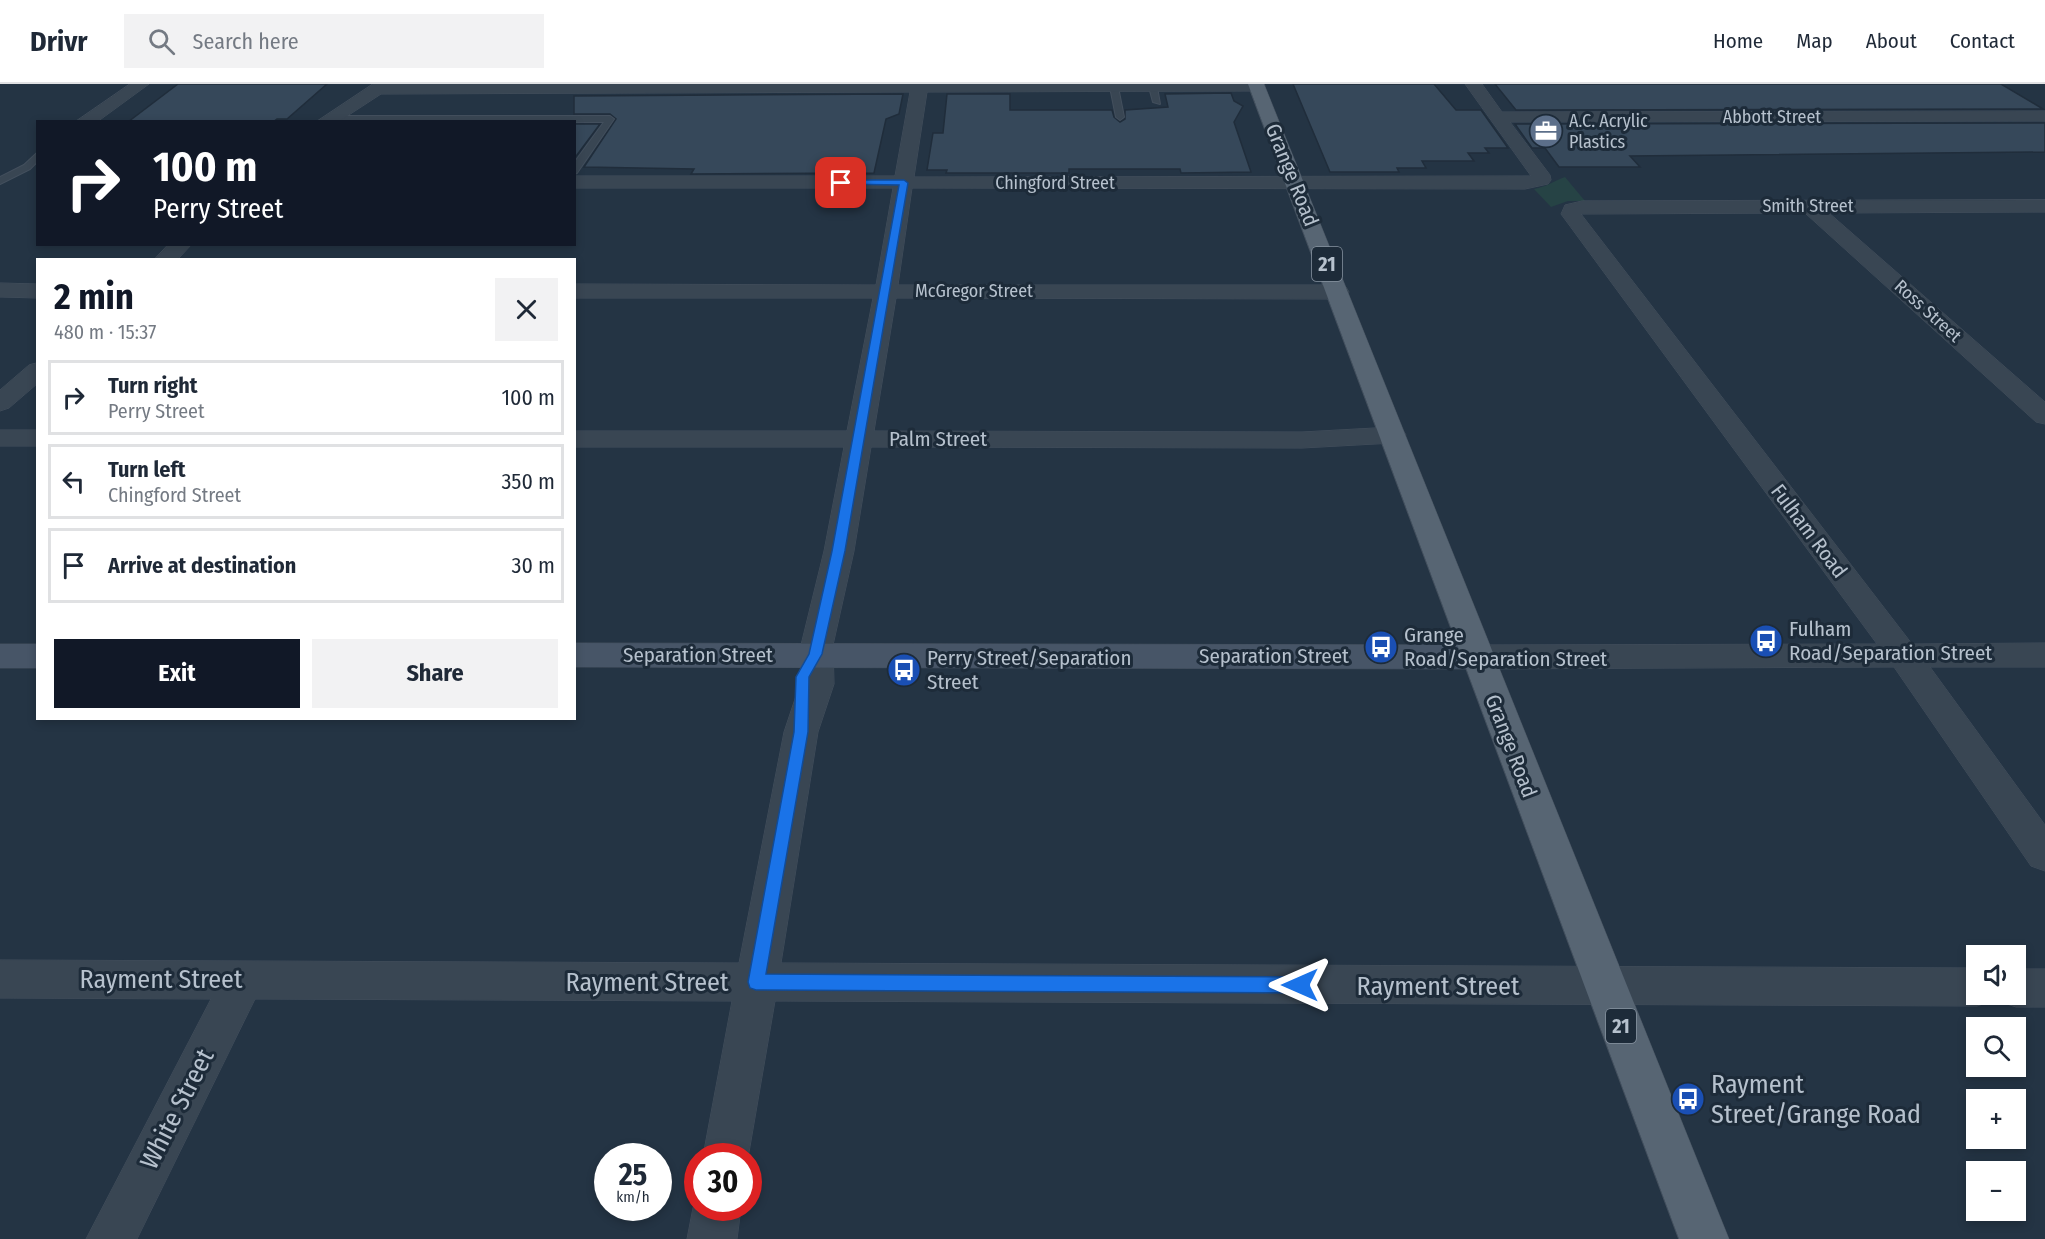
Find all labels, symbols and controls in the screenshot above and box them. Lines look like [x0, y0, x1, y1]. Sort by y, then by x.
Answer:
search box [124, 14, 544, 68]
text: Drivr [30, 25, 88, 58]
icon: search [145, 25, 178, 58]
text: Search here [193, 28, 299, 55]
text: Home [1713, 28, 1763, 54]
text: Map [1796, 28, 1833, 54]
text: About [1866, 28, 1917, 54]
text: Contact [1950, 28, 2015, 54]
street label: Abbott Street [1723, 106, 1821, 128]
place label: A.C. Acrylic Plastics [1569, 110, 1648, 153]
office icon: A.C. Acrylic Plastics [1528, 113, 1564, 149]
street label: Grange Road [1260, 120, 1324, 230]
text: 100 m [153, 142, 257, 192]
icon: right [54, 144, 132, 222]
pin [815, 157, 866, 208]
icon: arrive [824, 166, 857, 199]
street label: Chingford Street [995, 172, 1115, 194]
text: Perry Street [153, 193, 283, 225]
street label: Smith Street [1762, 195, 1854, 217]
road number: 21 [1312, 247, 1342, 281]
text: 2 min [54, 275, 134, 319]
street label: Ross Street [1890, 275, 1966, 347]
button: close [495, 278, 558, 341]
street label: McGregor Street [915, 280, 1033, 302]
text: 480 m · 15:37 [54, 320, 156, 344]
text: Turn right [108, 372, 197, 399]
icon: right [57, 381, 90, 414]
text: 100 m [501, 384, 555, 411]
text: Perry Street [108, 399, 205, 423]
street label: Palm Street [889, 426, 987, 452]
text: Turn left [108, 456, 186, 483]
icon: left [57, 465, 90, 498]
text: 350 m [501, 468, 555, 495]
street label: Fulham Road [1765, 479, 1853, 583]
text: Chingford Street [108, 483, 241, 507]
icon: arrive [57, 549, 90, 582]
text: Arrive at destination [108, 552, 296, 579]
text: 30 m [512, 552, 555, 579]
place label: Fulham Road/Separation Street [1789, 616, 1992, 666]
place label: Grange Road/Separation Street [1404, 622, 1607, 672]
bus stop icon: Fulham Road/Separation Street [1748, 623, 1784, 659]
bus stop icon: Grange Road/Separation Street [1363, 629, 1399, 665]
button: Exit [54, 639, 300, 708]
button: Share [312, 639, 558, 708]
street label: Separation Street [623, 642, 773, 668]
street label: Separation Street [1199, 643, 1349, 669]
place label: Perry Street/Separation Street [927, 645, 1131, 695]
bus stop icon: Perry Street/Separation Street [886, 652, 922, 688]
street label: Grange Road [1479, 691, 1543, 801]
map controls [1966, 945, 2026, 1221]
button: sound [1966, 945, 2026, 1005]
position arrow [1268, 953, 1332, 1017]
street label: Rayment Street [80, 964, 243, 995]
street label: Rayment Street [566, 967, 729, 998]
street label: Rayment Street [1357, 971, 1520, 1002]
road number: 21 [1606, 1009, 1636, 1043]
button: search [1966, 1017, 2026, 1077]
street label: White Street [134, 1043, 221, 1174]
place label: Rayment Street/Grange Road [1711, 1069, 1921, 1130]
bus stop icon: Rayment Street/Grange Road [1670, 1081, 1706, 1117]
button: + [1966, 1089, 2026, 1149]
speed limit sign: 30 [684, 1143, 762, 1221]
text: 25 [619, 1157, 647, 1193]
button: − [1966, 1161, 2026, 1221]
text: km/h [616, 1188, 650, 1206]

